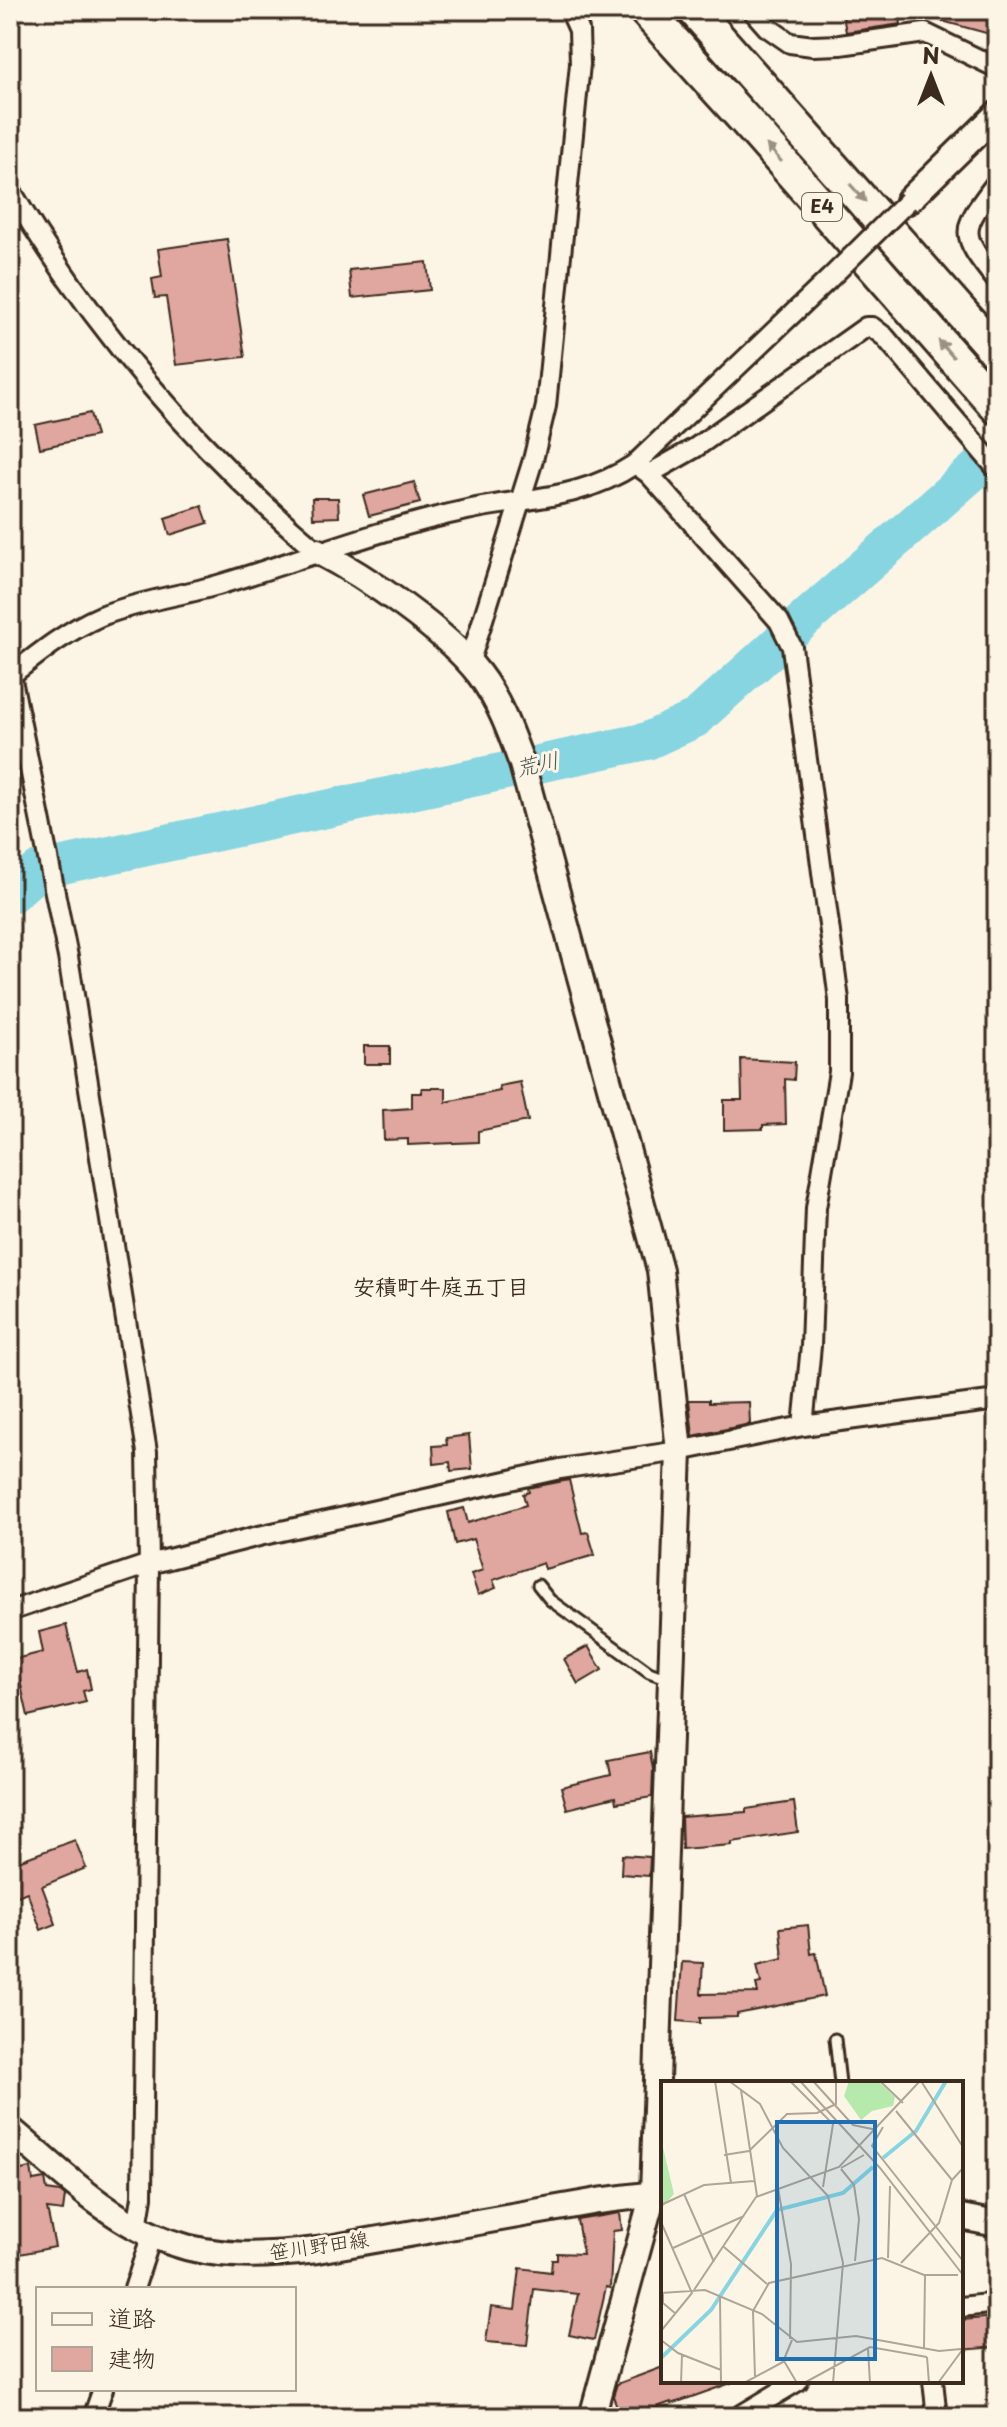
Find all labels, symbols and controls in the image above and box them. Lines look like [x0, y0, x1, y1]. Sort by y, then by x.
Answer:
north arrow [891, 36, 971, 116]
text: N [922, 38, 940, 71]
one-way arrow [766, 144, 784, 163]
one-way arrow [848, 184, 866, 203]
road number: E4 [802, 193, 842, 221]
one-way arrow [938, 339, 955, 359]
water label: 荒川 [512, 742, 562, 783]
district label: 安積町牛庭五丁目 [353, 1269, 529, 1302]
inset map [661, 2081, 963, 2383]
street label: 笹川野田線 [267, 2223, 370, 2267]
legend [36, 2287, 296, 2391]
text: 道路 [108, 2299, 156, 2335]
text: 建物 [108, 2339, 156, 2375]

